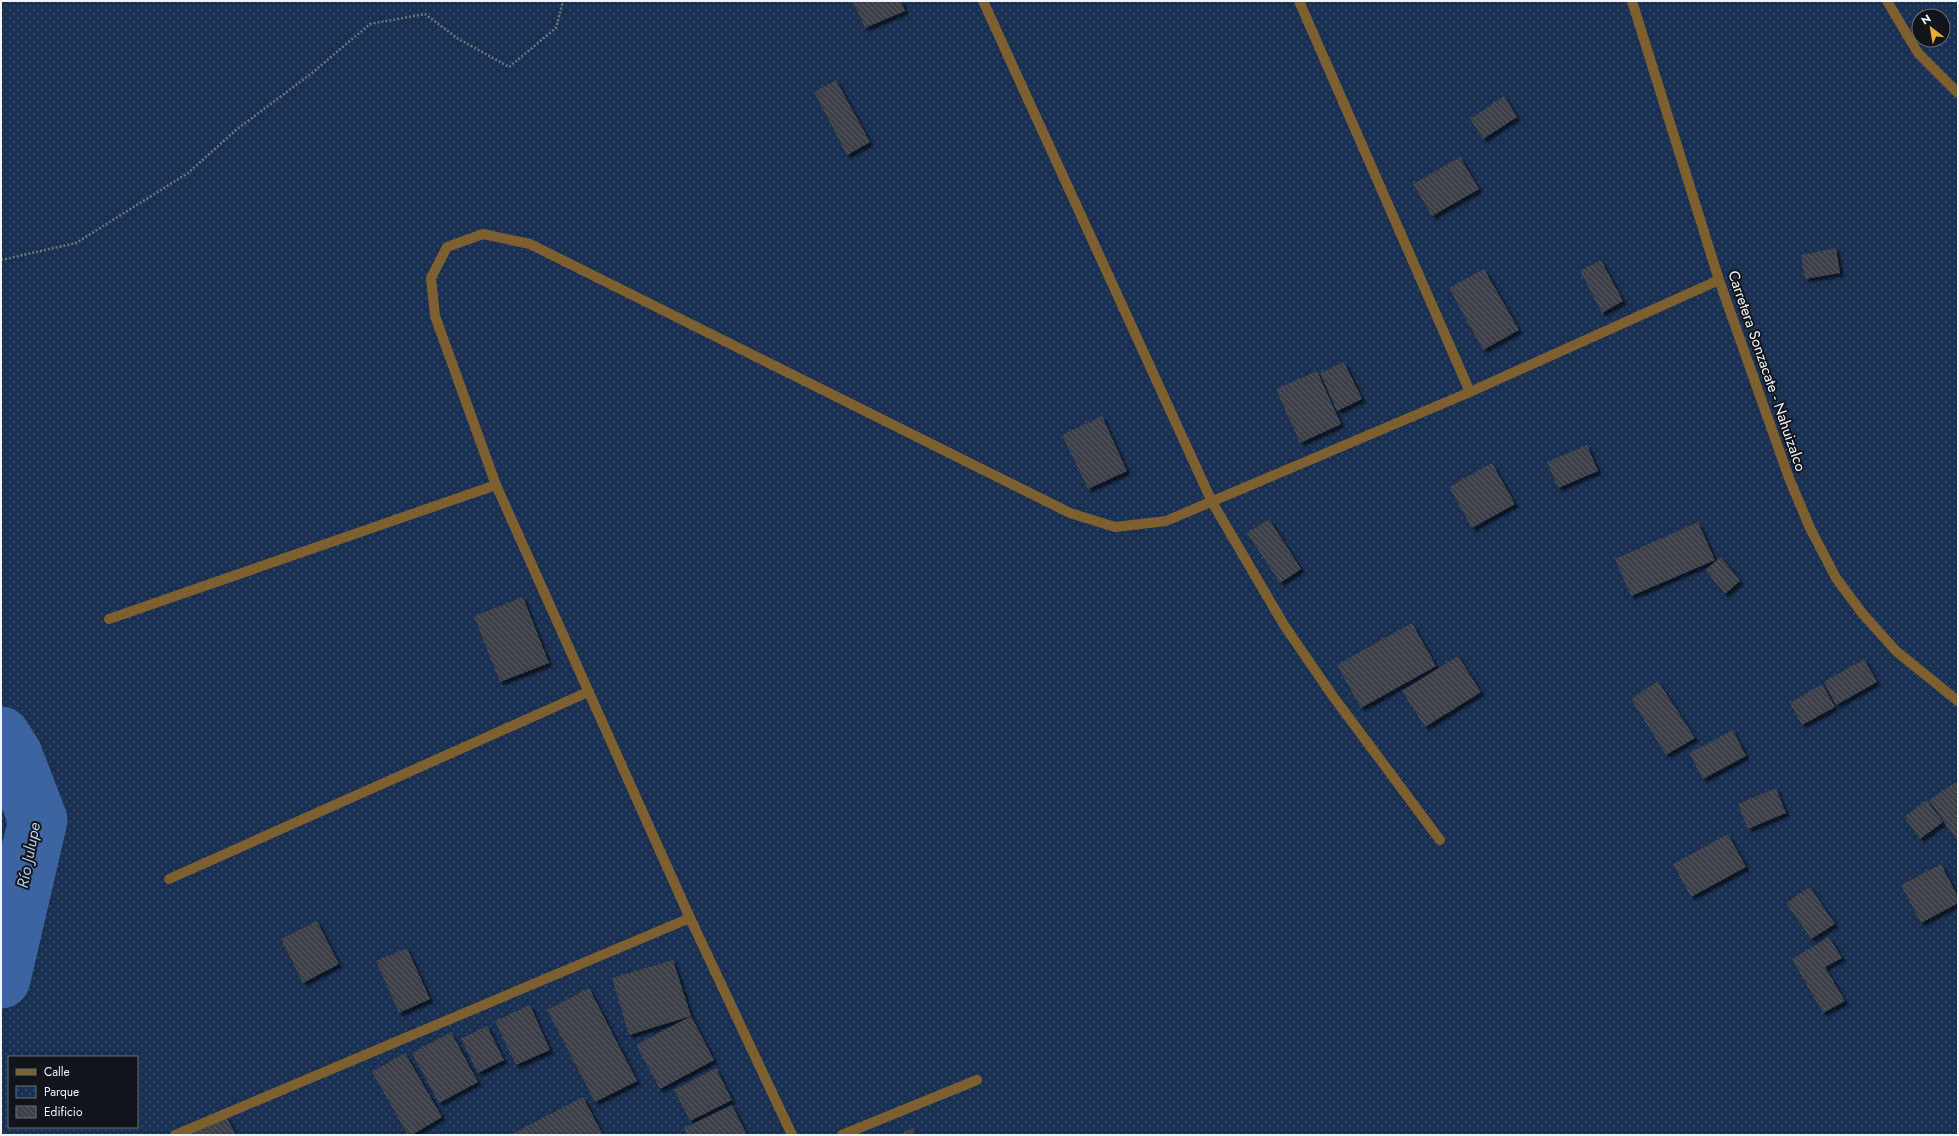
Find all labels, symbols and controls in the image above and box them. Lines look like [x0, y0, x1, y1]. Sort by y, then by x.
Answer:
north arrow [1911, 8, 1951, 48]
text: N [1918, 10, 1934, 29]
street label: Carretera Sonzacate - Nahuizalco [1722, 268, 1812, 474]
water label: Río Julupe [11, 820, 46, 890]
legend [8, 1056, 138, 1128]
text: Calle [44, 1063, 70, 1081]
text: Parque [44, 1083, 79, 1101]
text: Edificio [44, 1103, 83, 1121]

